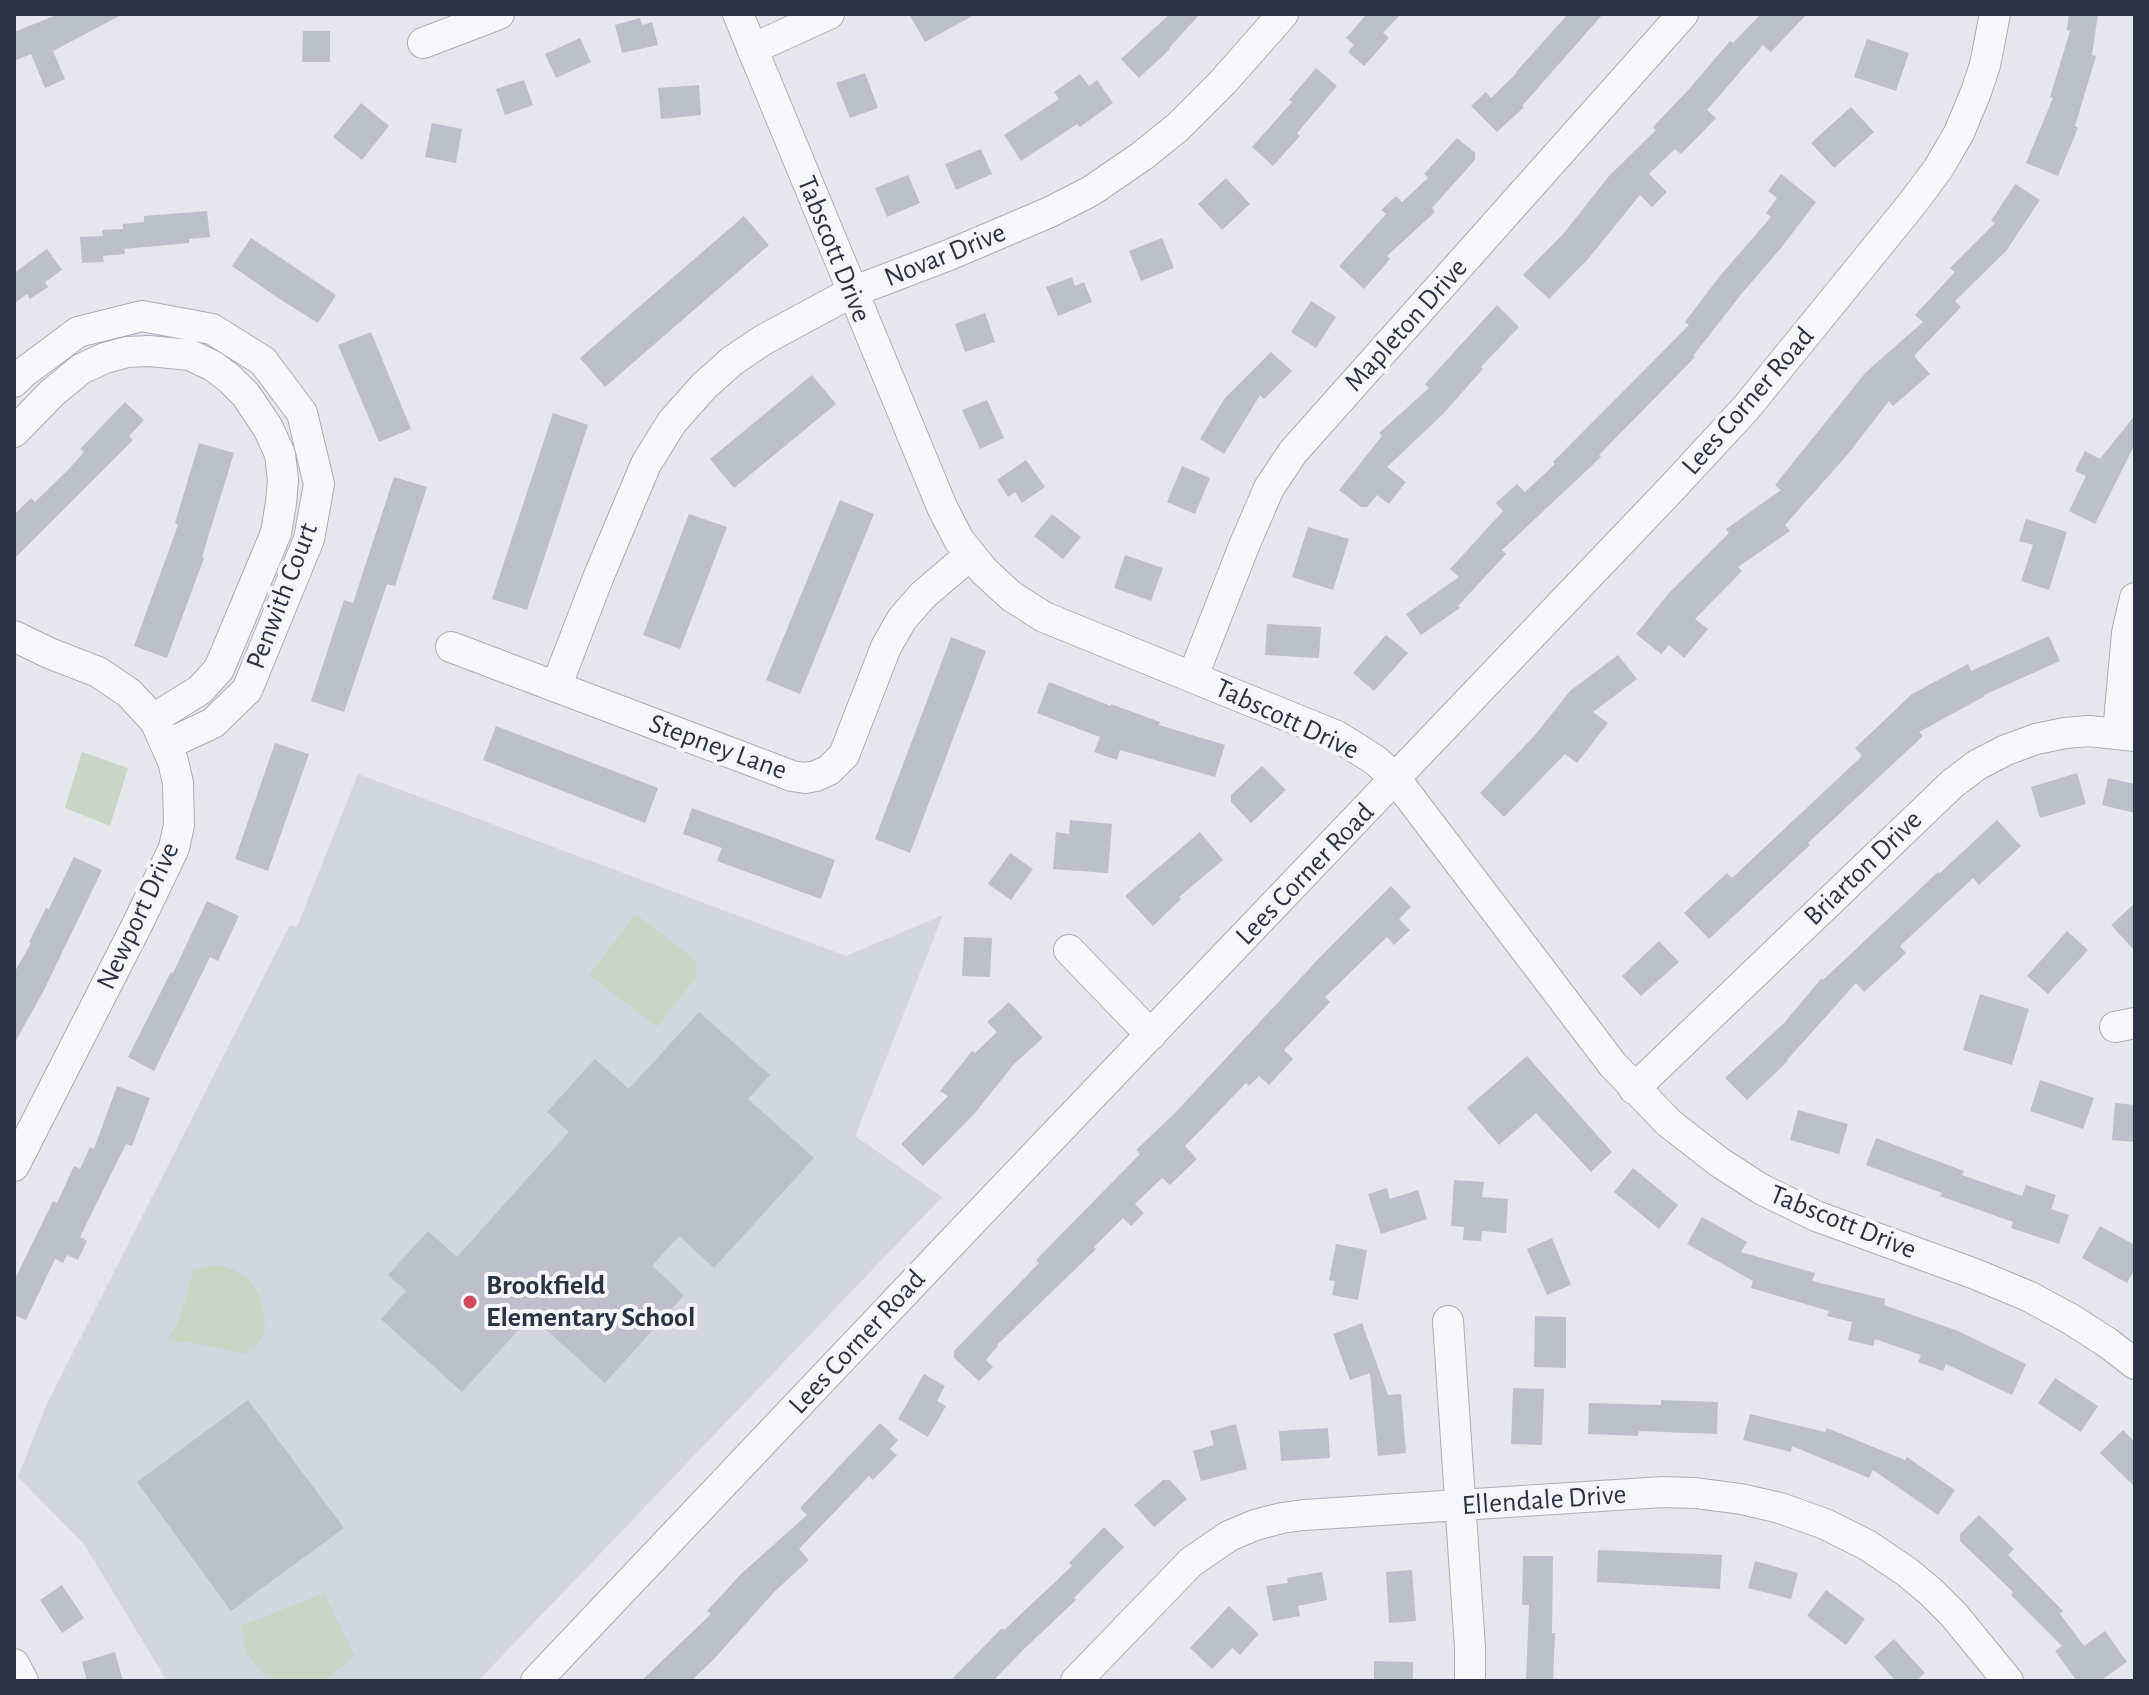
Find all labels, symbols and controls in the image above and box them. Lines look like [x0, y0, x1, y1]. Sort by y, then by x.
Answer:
street label: Tabscott Drive [789, 171, 879, 327]
street label: Novar Drive [879, 215, 1011, 295]
street label: Mapleton Drive [1337, 251, 1475, 399]
street label: Lees Corner Road [1675, 320, 1821, 482]
street label: Penwith Court [239, 518, 325, 674]
street label: Tabscott Drive [1210, 671, 1364, 767]
street label: Stepney Lane [644, 707, 792, 787]
street label: Lees Corner Road [1229, 796, 1381, 952]
street label: Briarton Drive [1797, 803, 1929, 933]
street label: Newport Drive [89, 837, 187, 995]
street label: Tabscott Drive [1765, 1177, 1921, 1267]
street label: Lees Corner Road [782, 1263, 932, 1421]
place label: Brookfield Elementary School [486, 1269, 695, 1335]
marker: Brookfield Elementary School [461, 1293, 479, 1311]
street label: Ellendale Drive [1461, 1477, 1627, 1523]

